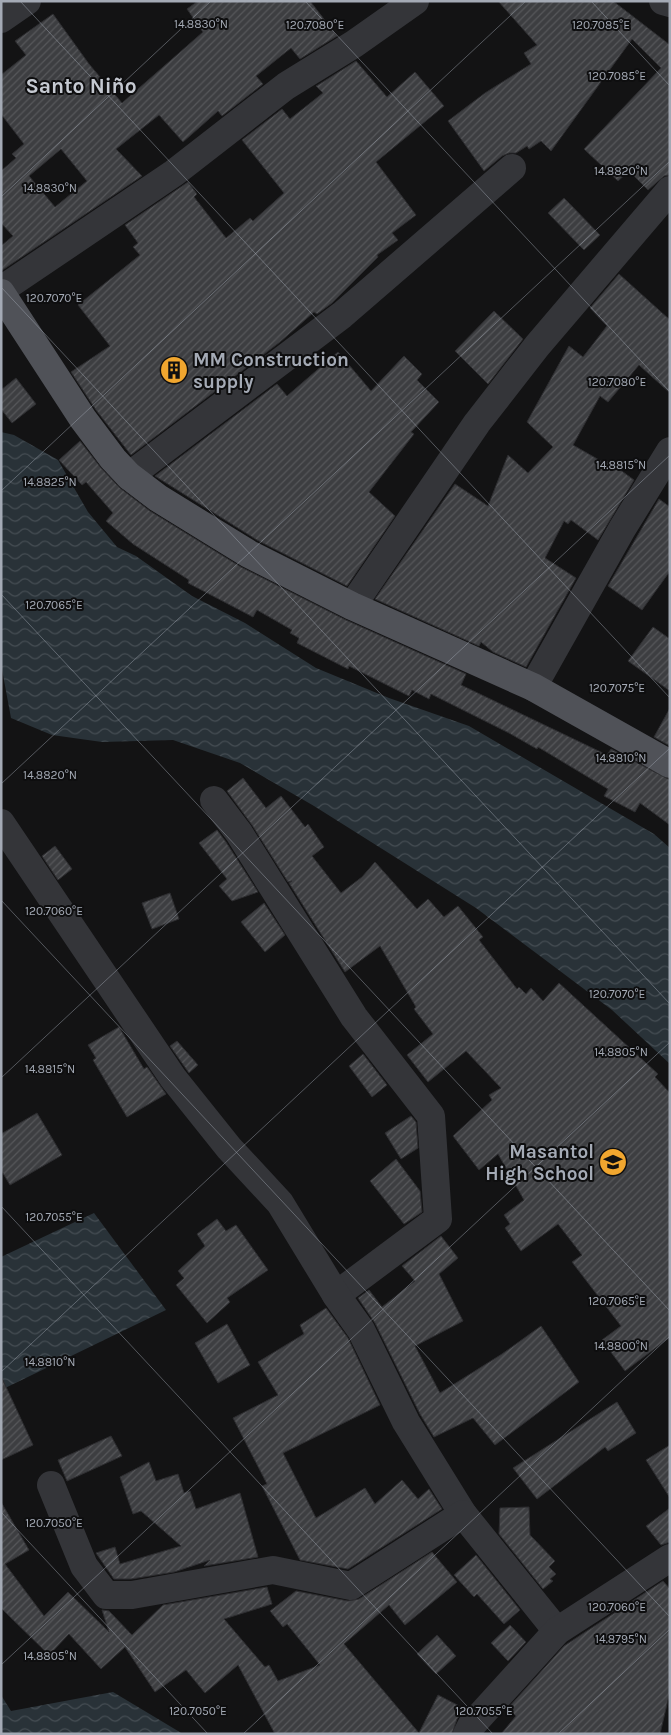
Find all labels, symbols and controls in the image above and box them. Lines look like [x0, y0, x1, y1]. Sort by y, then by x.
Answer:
text: 14.8830°N [174, 17, 228, 31]
text: 120.7080°E [286, 18, 344, 32]
text: 120.7085°E [572, 18, 630, 32]
text: 120.7085°E [588, 69, 646, 83]
district label: Santo Niño [25, 74, 137, 98]
text: 14.8820°N [594, 164, 648, 178]
text: 14.8830°N [23, 181, 77, 195]
text: 120.7070°E [26, 291, 82, 305]
place label: MM Construction supply [193, 349, 349, 393]
building icon: MM Construction supply [159, 355, 189, 385]
text: 120.7080°E [588, 375, 646, 389]
text: 14.8815°N [596, 458, 646, 472]
text: 14.8825°N [23, 475, 77, 489]
text: 120.7065°E [25, 598, 83, 612]
text: 120.7075°E [589, 681, 645, 695]
text: 14.8810°N [596, 751, 646, 765]
text: 14.8820°N [23, 768, 77, 782]
text: 120.7060°E [25, 904, 83, 918]
text: 120.7070°E [589, 987, 645, 1001]
text: 14.8805°N [594, 1045, 648, 1059]
text: 14.8815°N [25, 1062, 75, 1076]
place label: Masantol High School [485, 1141, 594, 1185]
school or university icon: Masantol High School [598, 1147, 628, 1177]
text: 120.7055°E [25, 1210, 83, 1224]
text: 120.7065°E [588, 1294, 646, 1308]
text: 14.8800°N [594, 1339, 648, 1353]
text: 14.8810°N [25, 1355, 75, 1369]
text: 120.7050°E [25, 1516, 83, 1530]
text: 120.7060°E [588, 1600, 646, 1614]
text: 14.8795°N [595, 1632, 647, 1646]
text: 14.8805°N [23, 1649, 77, 1663]
text: 120.7050°E [169, 1704, 227, 1718]
text: 120.7055°E [455, 1704, 513, 1718]

